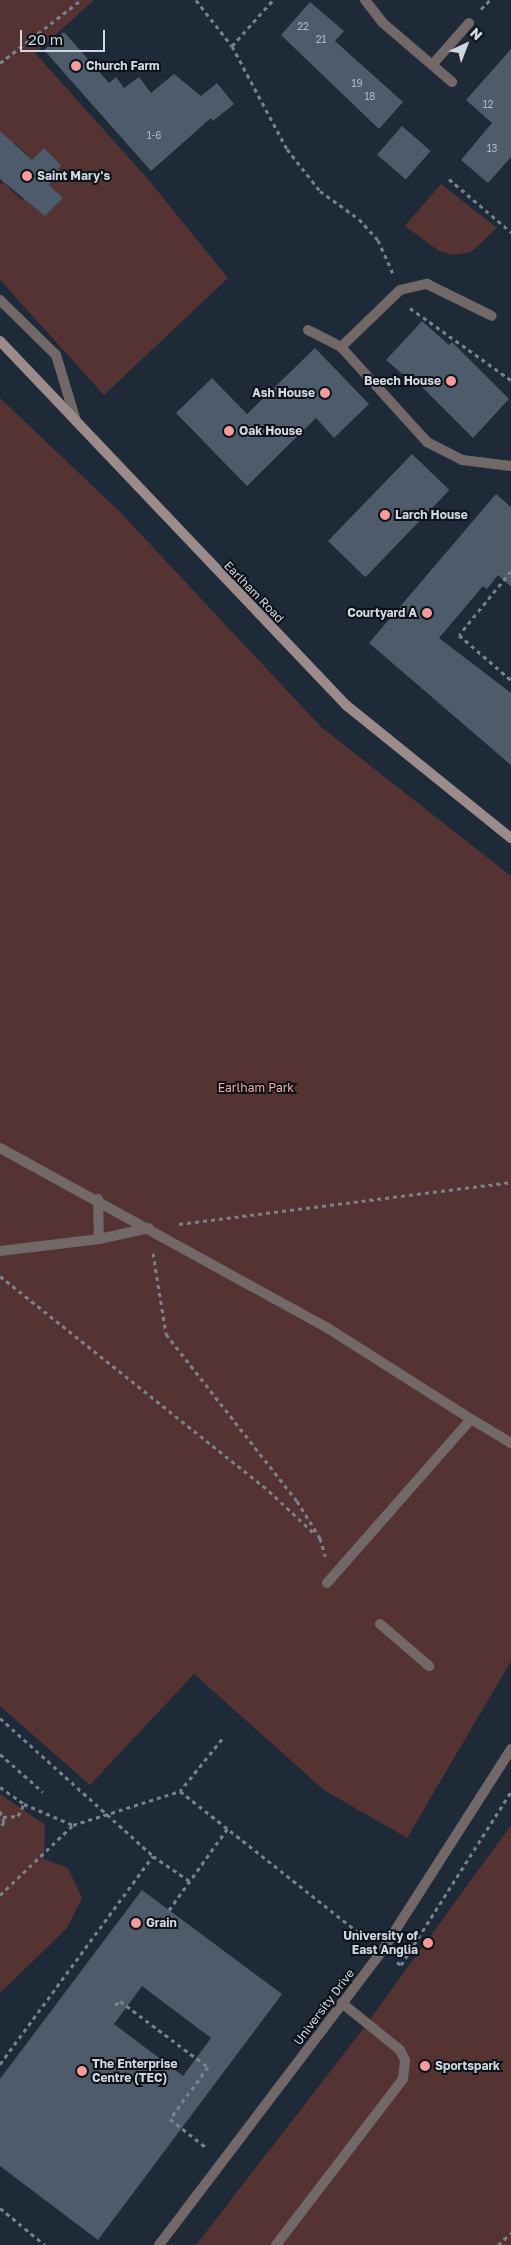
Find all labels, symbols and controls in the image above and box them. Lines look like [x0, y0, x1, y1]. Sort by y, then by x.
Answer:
scale bar [22, 20, 108, 52]
north arrow [441, 20, 491, 70]
house number: 22 [297, 21, 309, 33]
text: N [467, 24, 486, 44]
text: 20 m [28, 30, 63, 48]
house number: 21 [316, 34, 326, 46]
place label: Church Farm [86, 59, 160, 73]
marker: Church Farm [70, 60, 82, 72]
house number: 19 [352, 78, 362, 90]
house number: 18 [365, 91, 375, 103]
house number: 12 [483, 99, 493, 111]
house number: 1-6 [147, 130, 161, 142]
house number: 13 [487, 143, 497, 155]
place label: Saint Mary's [37, 169, 110, 183]
marker: Saint Mary's [21, 170, 33, 182]
place label: Beech House [364, 374, 441, 388]
marker: Beech House [445, 375, 457, 387]
place label: Ash House [252, 386, 315, 400]
marker: Ash House [319, 387, 331, 399]
place label: Oak House [239, 424, 302, 438]
marker: Oak House [223, 425, 235, 437]
place label: Larch House [395, 508, 468, 522]
marker: Larch House [379, 509, 391, 521]
street label: Earlham Road [221, 558, 287, 626]
place label: Courtyard A [347, 606, 417, 620]
marker: Courtyard A [421, 607, 433, 619]
park label: Earlham Park [218, 1081, 294, 1095]
place label: Grain [146, 1916, 177, 1930]
marker: Grain [130, 1917, 142, 1929]
place label: University of East Anglia [343, 1929, 418, 1957]
marker: University of East Anglia [422, 1937, 434, 1949]
street label: University Drive [291, 1966, 357, 2048]
place label: The Enterprise Centre (TEC) [92, 2057, 178, 2085]
place label: Sportspark [435, 2059, 500, 2073]
marker: Sportspark [419, 2060, 431, 2072]
marker: The Enterprise Centre (TEC) [76, 2065, 88, 2077]

